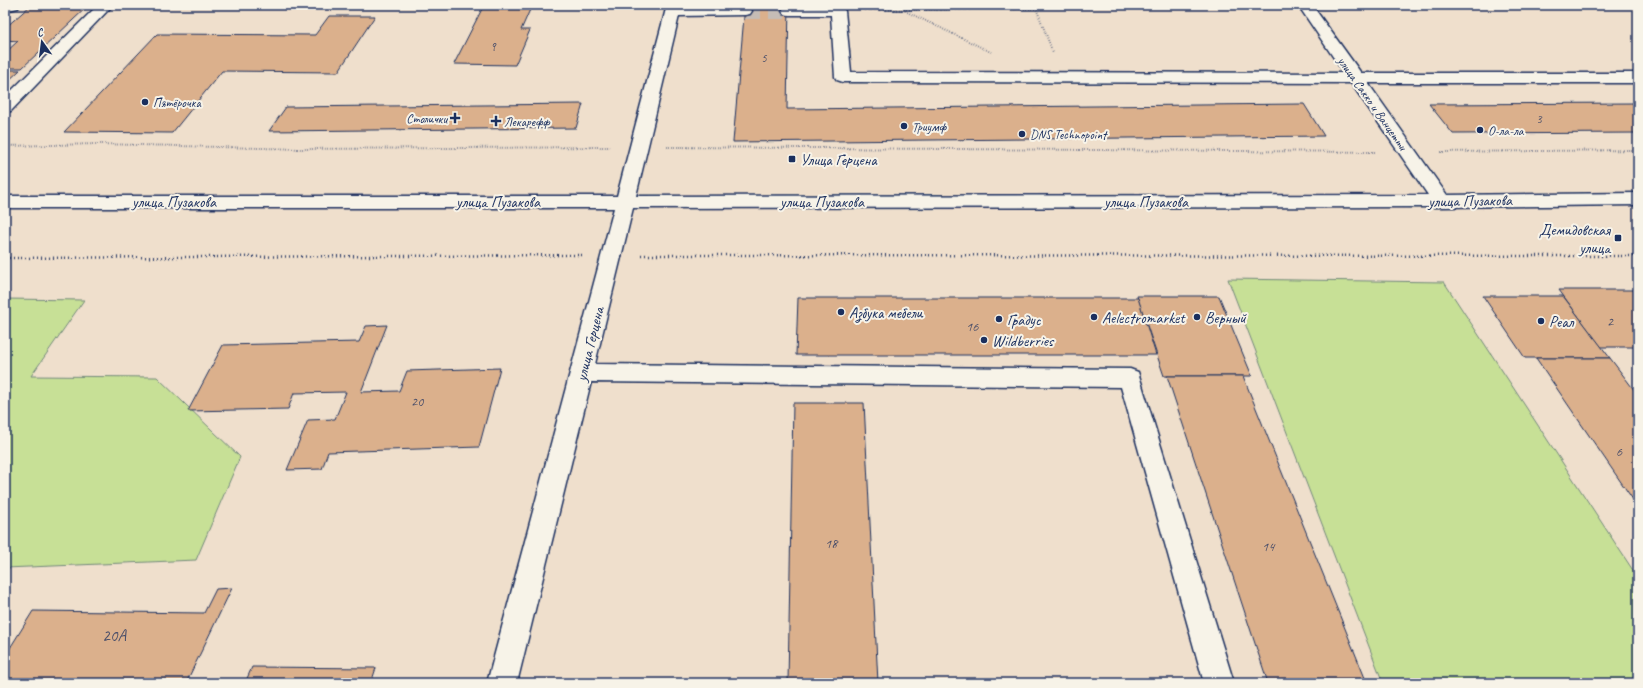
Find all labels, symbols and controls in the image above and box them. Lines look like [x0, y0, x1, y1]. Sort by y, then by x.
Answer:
north arrow [22, 22, 62, 62]
text: С [35, 24, 45, 40]
house number: 9 [490, 39, 497, 55]
house number: 5 [761, 50, 767, 66]
street label: улица Сакко и Ванцетти [1333, 53, 1411, 155]
place label: Пятёрочка [153, 95, 201, 111]
marker: Пятёрочка [140, 97, 150, 107]
place label: Столички [406, 111, 448, 127]
house number: 3 [1536, 111, 1543, 127]
marker: Столички [450, 113, 460, 123]
place label: Лекарефф [504, 114, 551, 130]
marker: Лекарефф [491, 116, 501, 126]
place label: Триумф [912, 119, 948, 135]
marker: Триумф [899, 121, 909, 131]
place label: О-ла-ла [1488, 123, 1525, 139]
marker: О-ла-ла [1475, 125, 1485, 135]
place label: DNS Technopoint [1030, 127, 1108, 143]
marker: DNS Technopoint [1017, 129, 1027, 139]
place label: Улица Герцена [800, 150, 878, 170]
marker: Улица Герцена [787, 154, 797, 164]
street label: улица Пузакова [1427, 190, 1513, 212]
street label: улица Пузакова [131, 192, 217, 212]
street label: улица Пузакова [455, 192, 541, 212]
street label: улица Пузакова [779, 192, 865, 212]
street label: улица Пузакова [1103, 192, 1189, 212]
place label: Демидовская улица [1539, 220, 1611, 258]
marker: Демидовская улица [1613, 233, 1623, 243]
place label: Азбука мебели [849, 303, 924, 323]
street label: улица Герцена [571, 304, 609, 384]
marker: Азбука мебели [836, 307, 846, 317]
place label: Aelectromarket [1102, 308, 1186, 328]
place label: Верный [1205, 308, 1247, 328]
place label: Градус [1007, 310, 1042, 330]
marker: Aelectromarket [1089, 312, 1099, 322]
marker: Верный [1192, 312, 1202, 322]
place label: Реал [1549, 312, 1575, 332]
house number: 2 [1607, 313, 1615, 330]
marker: Градус [994, 314, 1004, 324]
marker: Реал [1536, 316, 1546, 326]
house number: 16 [966, 318, 979, 335]
place label: Wildberries [992, 331, 1055, 351]
marker: Wildberries [979, 335, 989, 345]
house number: 20 [411, 393, 425, 410]
house number: 6 [1616, 443, 1623, 460]
house number: 18 [825, 535, 839, 552]
house number: 14 [1262, 538, 1276, 555]
house number: 20А [102, 625, 127, 646]

